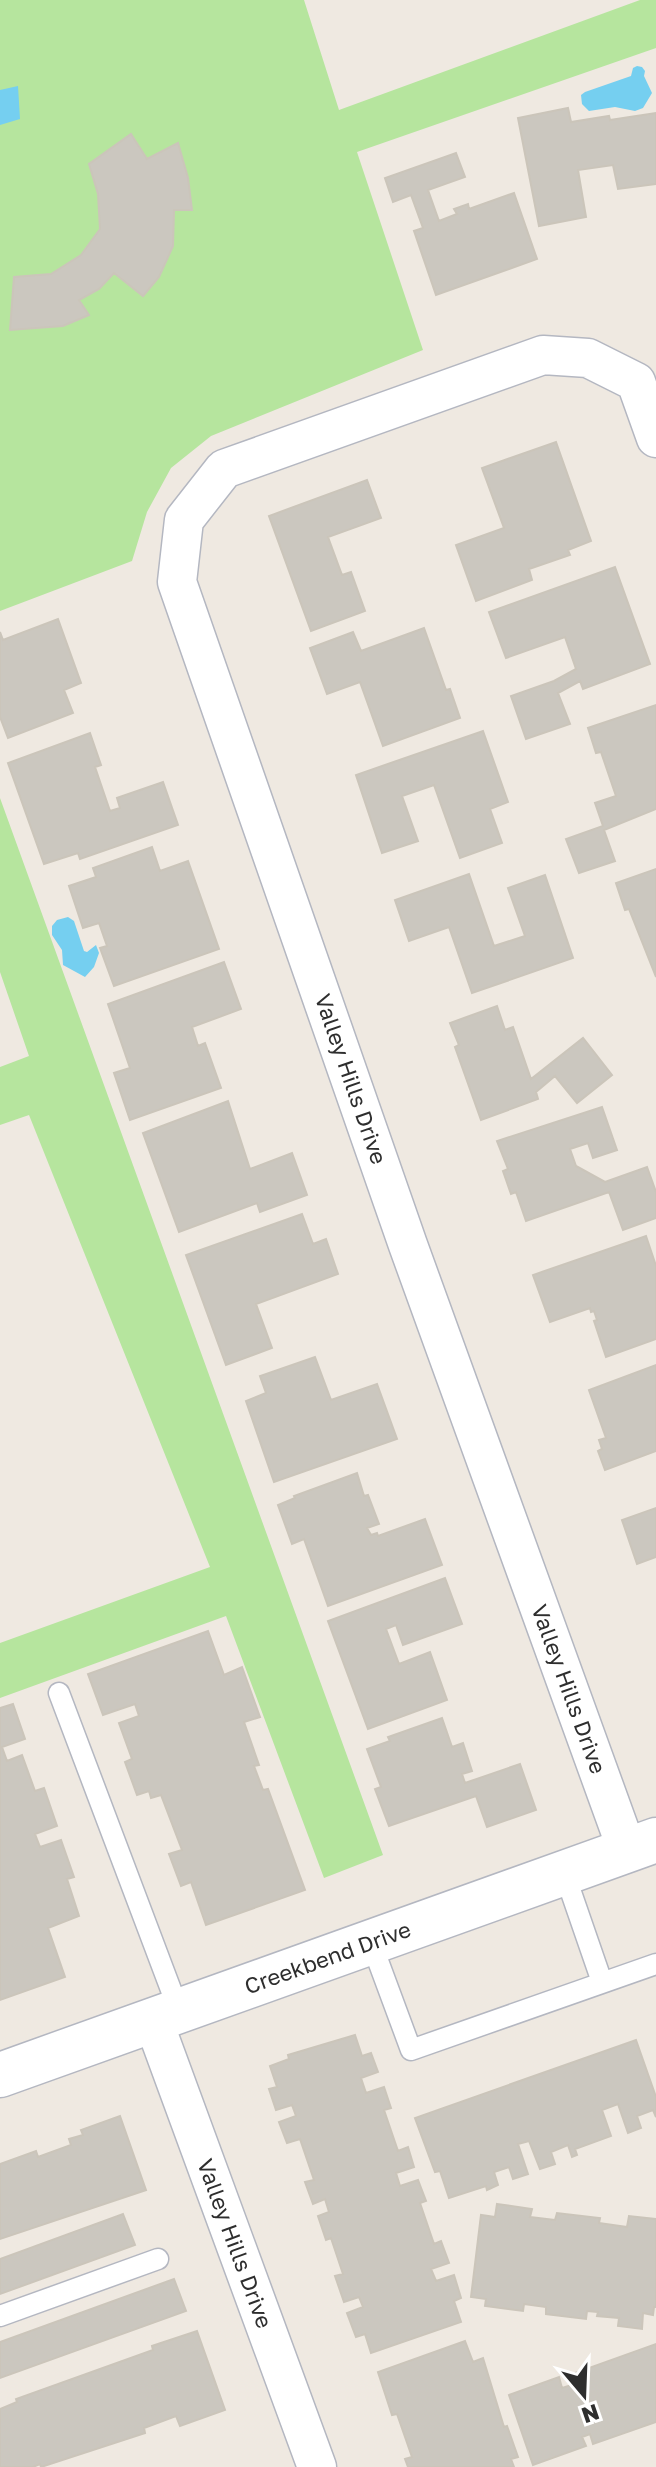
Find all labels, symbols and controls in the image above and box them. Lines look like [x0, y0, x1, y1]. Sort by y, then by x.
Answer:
street label: Valley Hills Drive [310, 990, 393, 1167]
street label: Valley Hills Drive [526, 1600, 613, 1777]
street label: Creekbend Drive [241, 1915, 414, 1999]
street label: Valley Hills Drive [192, 2155, 279, 2332]
north arrow [544, 2355, 624, 2435]
text: N [578, 2399, 603, 2430]

